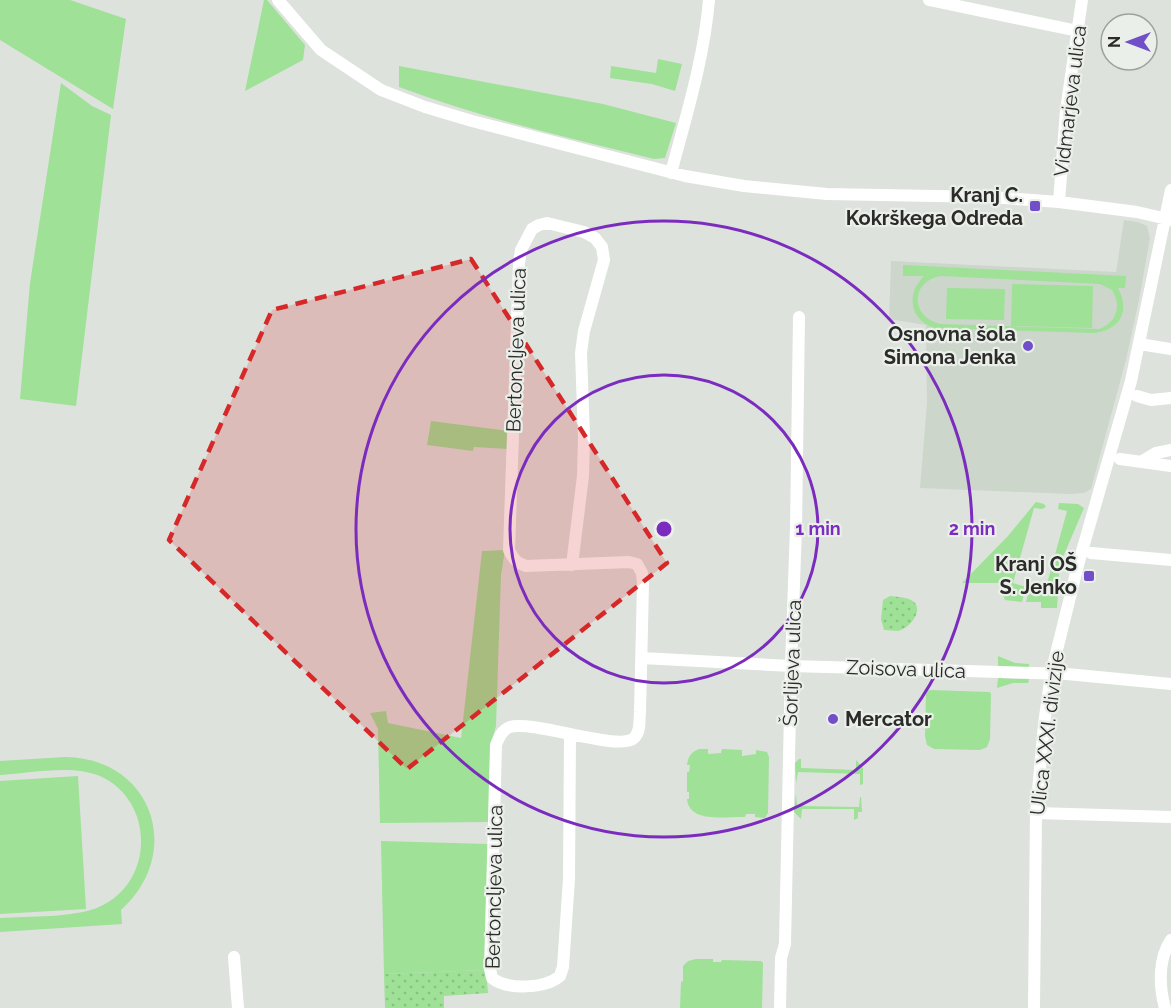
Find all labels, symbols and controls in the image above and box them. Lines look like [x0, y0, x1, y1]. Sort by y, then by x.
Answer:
north arrow [1099, 12, 1159, 72]
street label: Vidmarjeva ulica [1049, 24, 1091, 178]
text: N [1105, 36, 1124, 48]
place label: Kranj C. Kokrškega Odreda [846, 183, 1023, 230]
marker: Kranj C. Kokrškega Odreda [1028, 199, 1042, 213]
street label: Bertoncljeva ulica [501, 267, 531, 433]
place label: Osnovna šola Simona Jenka [884, 322, 1016, 369]
marker: Osnovna šola Simona Jenka [1021, 339, 1035, 353]
text: 1 min [795, 518, 841, 539]
text: 2 min [949, 518, 995, 539]
centre of rings [654, 519, 674, 539]
place label: Kranj OŠ S. Jenko [995, 551, 1077, 599]
marker: Kranj OŠ S. Jenko [1082, 569, 1096, 583]
street label: Šorlijeva ulica [777, 599, 806, 727]
street label: Ulica XXXI. divizije [1025, 649, 1069, 817]
street label: Zoisova ulica [846, 655, 966, 683]
place label: Mercator [845, 707, 932, 731]
marker: Mercator [826, 712, 840, 726]
street label: Bertoncljeva ulica [481, 805, 507, 969]

